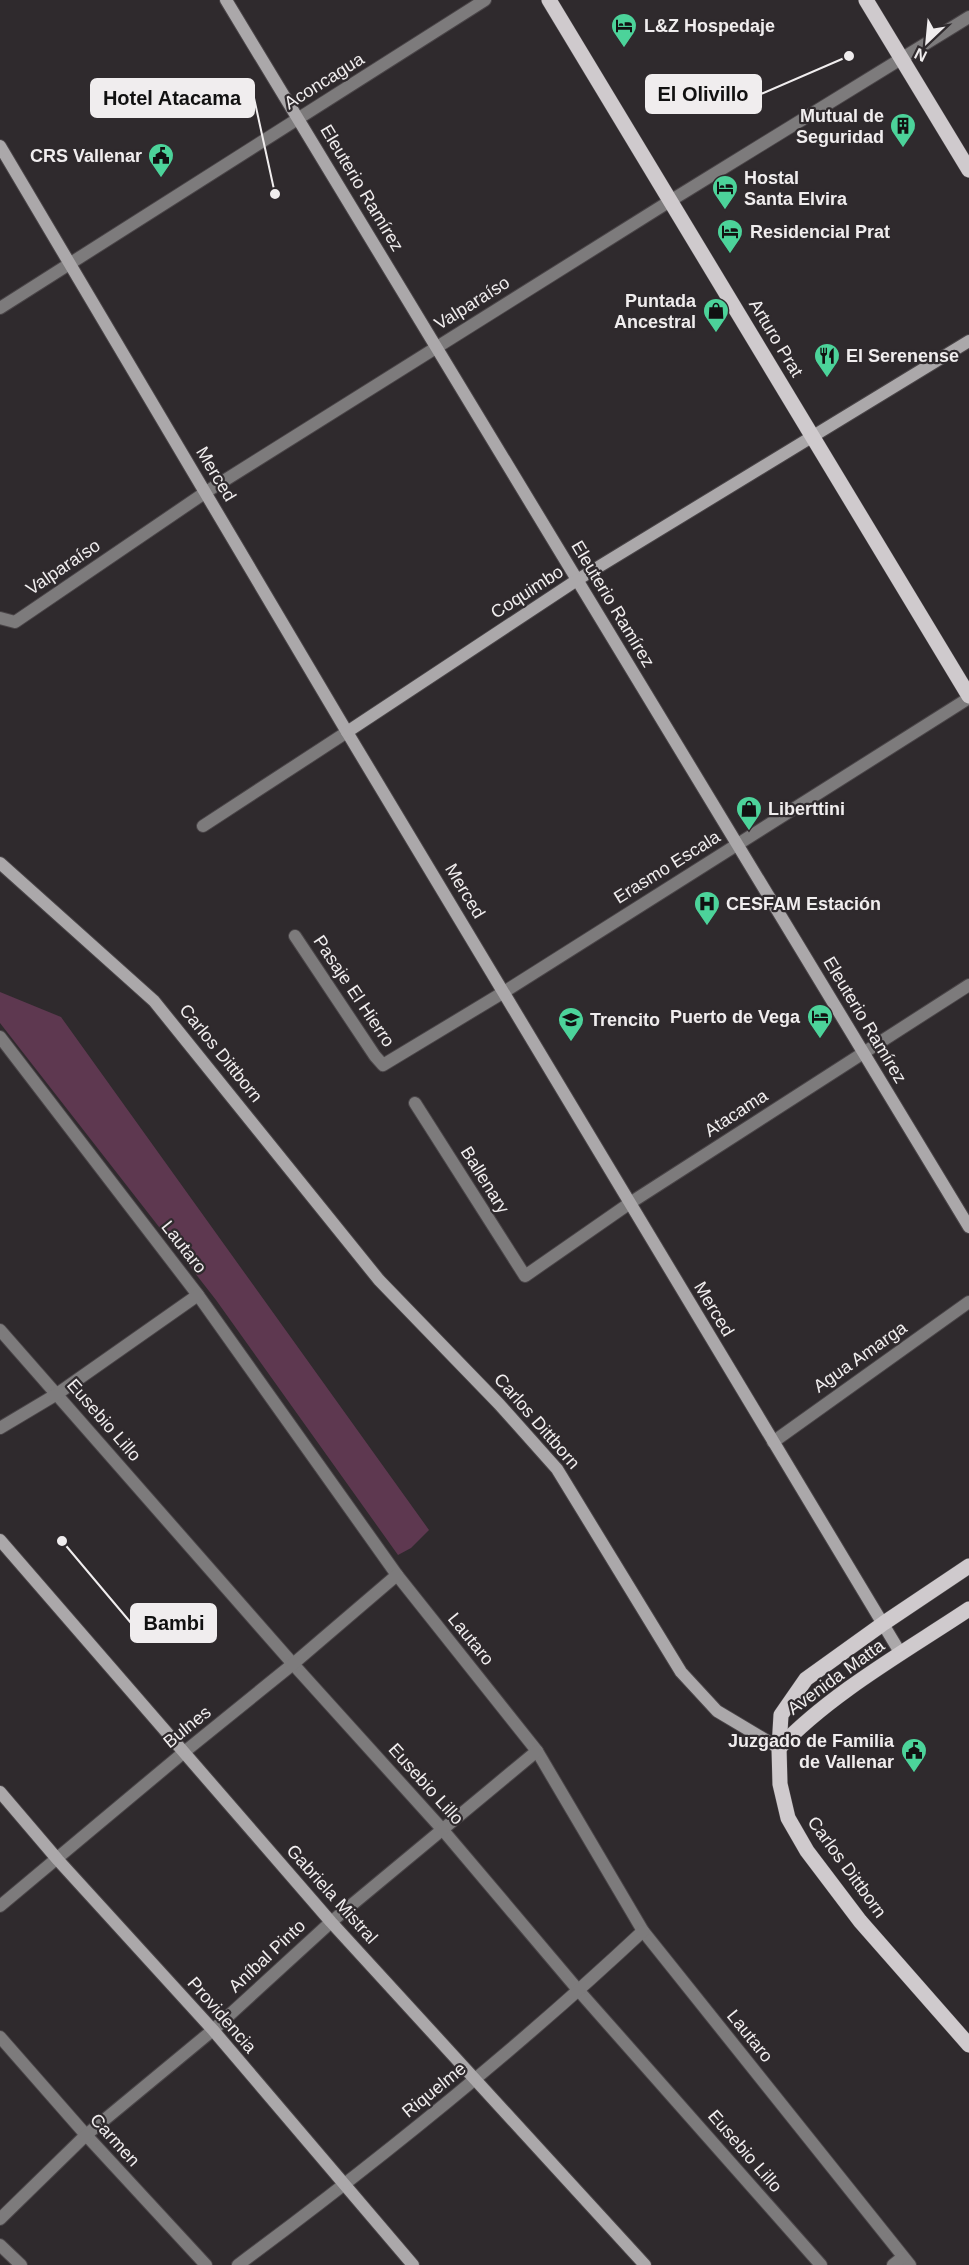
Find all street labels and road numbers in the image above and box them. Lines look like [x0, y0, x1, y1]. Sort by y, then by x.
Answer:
street label: Aconcagua [281, 48, 368, 113]
street label: Eleuterio Ramírez [316, 121, 408, 255]
street label: Valparaíso [431, 272, 513, 334]
street label: Arturo Prat [745, 296, 807, 380]
street label: Merced [192, 443, 240, 505]
street label: Valparaíso [22, 535, 104, 599]
street label: Eleuterio Ramírez [567, 537, 659, 671]
street label: Coquimbo [487, 561, 567, 623]
street label: Erasmo Escala [610, 826, 724, 908]
street label: Merced [441, 860, 489, 922]
street label: Pasaje El Hierro [309, 931, 399, 1051]
street label: Eleuterio Ramírez [819, 953, 911, 1087]
street label: Carlos Dittborn [175, 1000, 267, 1106]
street label: Atacama [701, 1085, 772, 1141]
street label: Ballenary [457, 1143, 513, 1217]
street label: Lautaro [157, 1217, 211, 1277]
street label: Merced [690, 1278, 738, 1340]
street label: Agua Amarga [810, 1317, 911, 1396]
street label: Carlos Dittborn [490, 1369, 584, 1473]
street label: Eusebio Lillo [63, 1375, 145, 1465]
street label: Lautaro [444, 1609, 498, 1669]
street label: Avenida Matta [784, 1635, 889, 1719]
street label: Bulnes [159, 1702, 215, 1752]
street label: Eusebio Lillo [384, 1739, 468, 1829]
street label: Carlos Dittborn [804, 1813, 890, 1921]
street label: Gabriela Mistral [282, 1840, 382, 1948]
street label: Aníbal Pinto [225, 1916, 309, 1996]
street label: Providencia [184, 1973, 261, 2058]
street label: Lautaro [723, 2006, 777, 2066]
street label: Riquelme [398, 2058, 470, 2122]
street label: Eusebio Lillo [704, 2106, 786, 2196]
street label: Carmen [86, 2110, 144, 2170]

